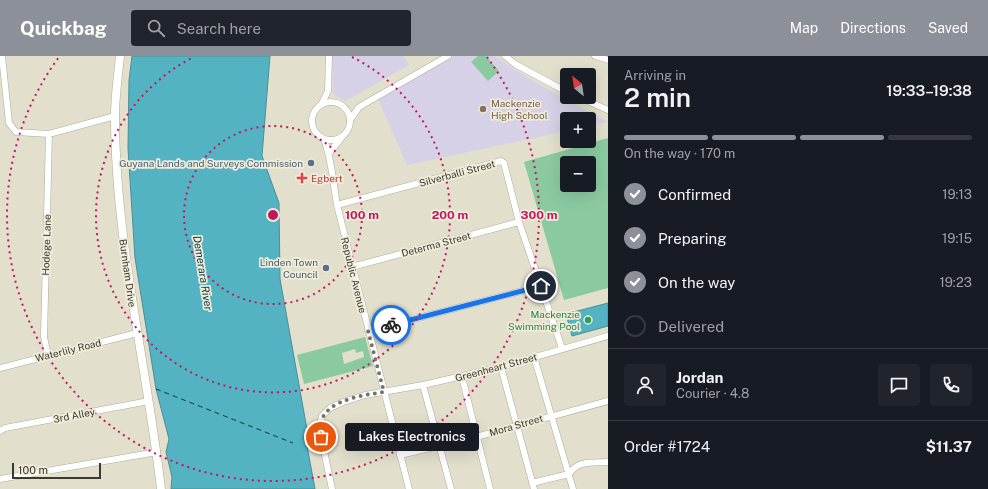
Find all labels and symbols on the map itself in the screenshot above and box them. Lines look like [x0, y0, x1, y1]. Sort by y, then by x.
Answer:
north arrow [560, 68, 596, 104]
place label: Mackenzie High School [491, 97, 548, 121]
marker: Mackenzie High School [478, 104, 488, 114]
place label: Guyana Lands and Surveys Commission [119, 157, 303, 169]
street label: Silverballi Street [418, 157, 496, 189]
marker: Guyana Lands and Surveys Commission [306, 158, 316, 168]
marker: Egbert [296, 172, 308, 184]
place label: Egbert [311, 172, 343, 184]
centre of rings [266, 208, 280, 222]
text: 100 m [345, 208, 379, 222]
text: 200 m [432, 208, 468, 222]
text: 300 m [521, 208, 558, 222]
street label: Hodege Lane [39, 214, 53, 276]
street label: Determa Street [400, 229, 472, 259]
water label: Demerara River [191, 235, 215, 312]
street label: Republic Avenue [339, 236, 369, 314]
street label: Burnham Drive [117, 238, 139, 308]
place label: Linden Town Council [260, 256, 318, 280]
marker: Linden Town Council [321, 263, 331, 273]
pin [524, 269, 558, 303]
courier [371, 305, 411, 345]
place label: Mackenzie Swimming Pool [508, 308, 580, 332]
marker: Mackenzie Swimming Pool [583, 315, 593, 325]
street label: Waterlily Road [34, 336, 102, 364]
street label: Greenheart Street [454, 350, 538, 384]
street label: 3rd Alley [52, 405, 97, 425]
street label: Mora Street [488, 412, 544, 438]
pin [304, 420, 338, 454]
callout: Lakes Electronics [345, 423, 479, 451]
scale bar [12, 461, 101, 480]

